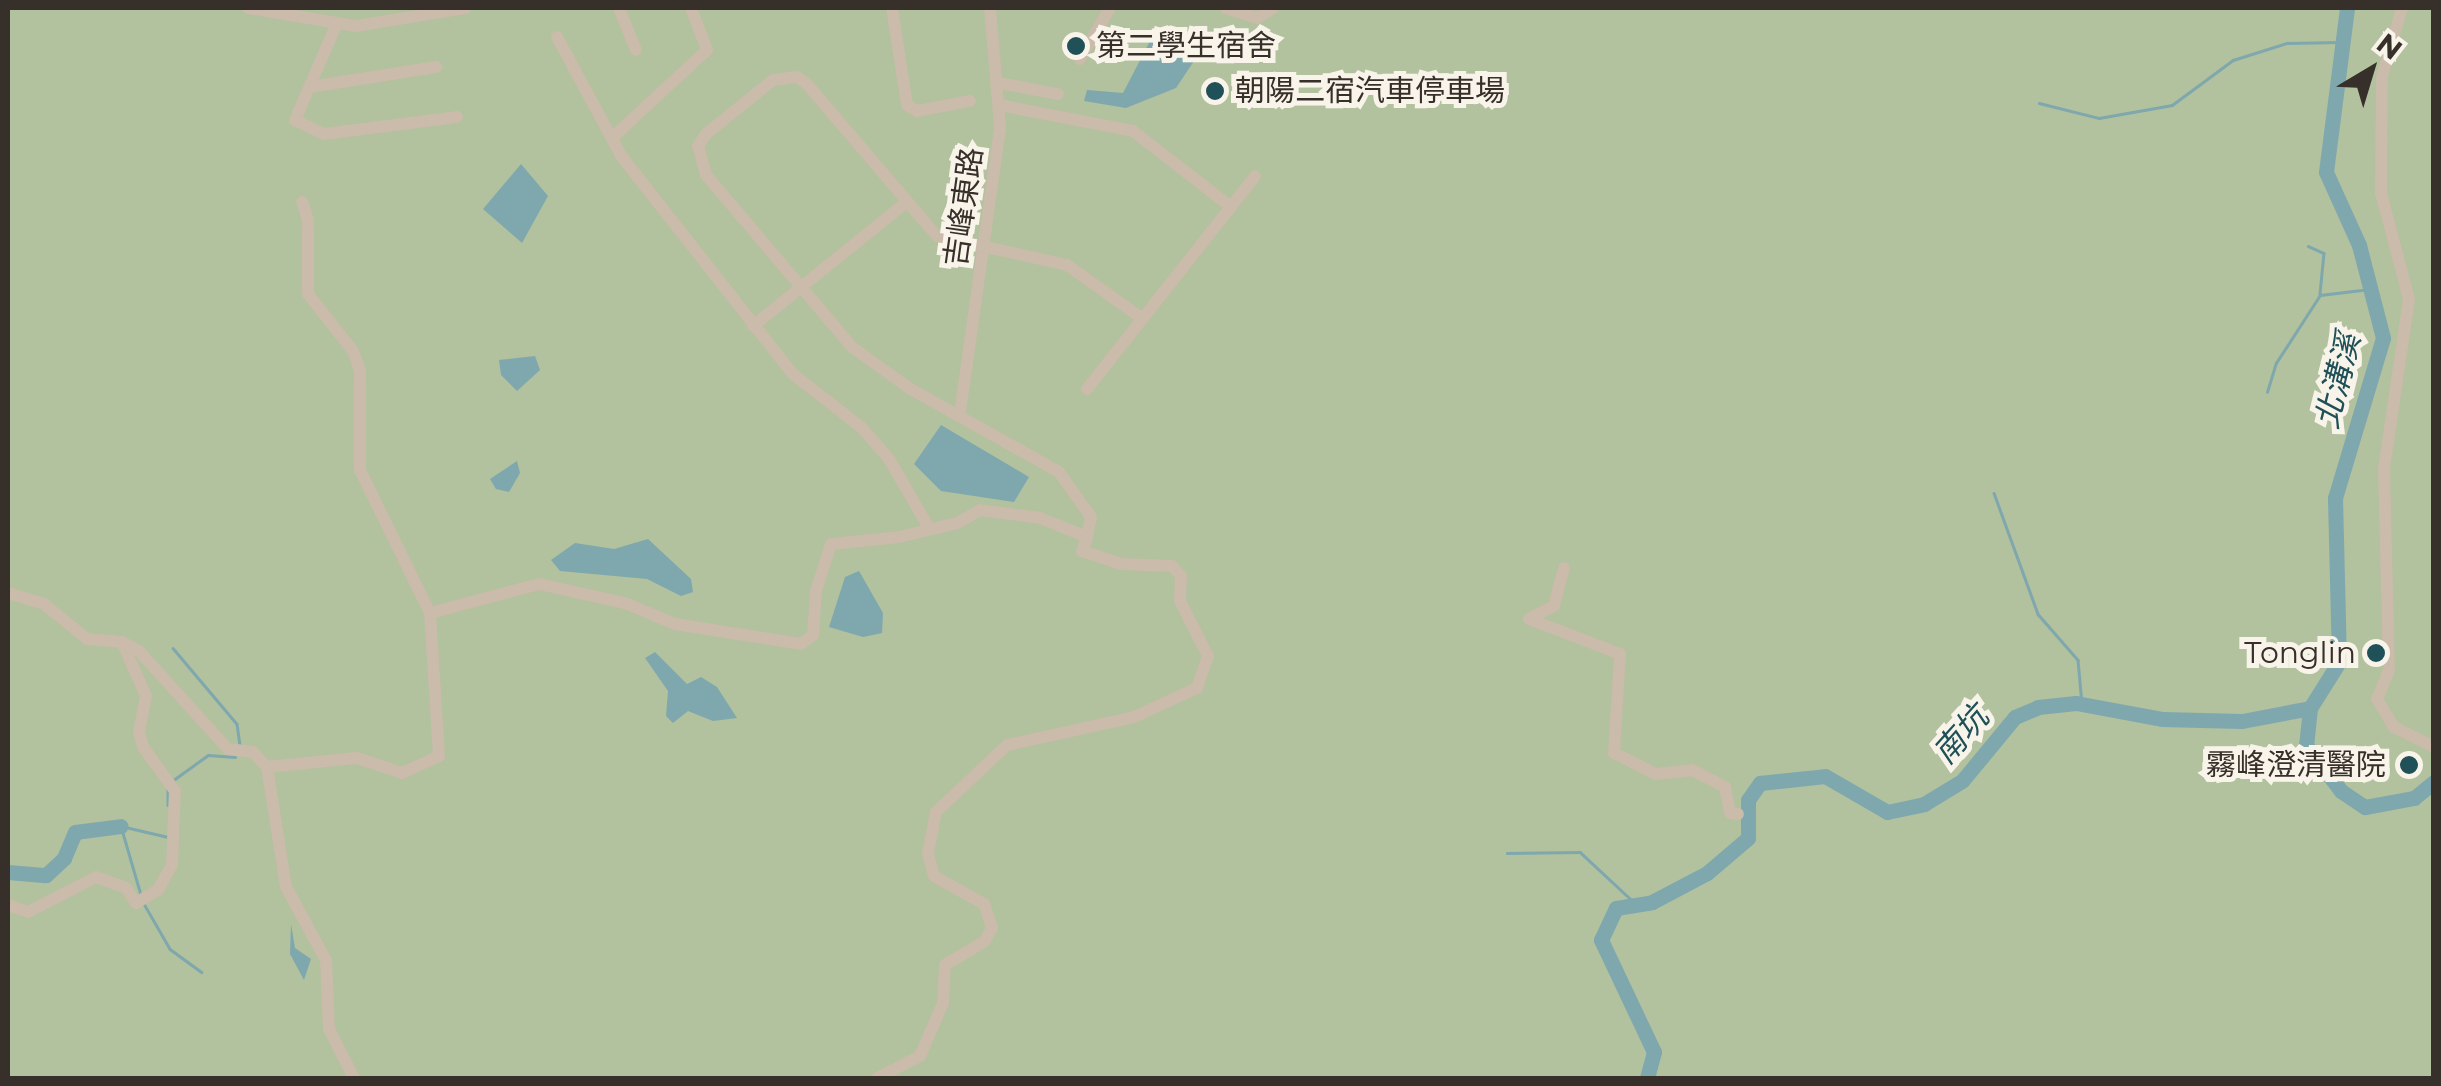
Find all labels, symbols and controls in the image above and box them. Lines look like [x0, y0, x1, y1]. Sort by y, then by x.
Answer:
north arrow [2321, 20, 2421, 120]
text: N [2370, 26, 2409, 67]
place label: 第二學生宿舍 [1096, 28, 1276, 64]
marker: 第二學生宿舍 [1065, 35, 1087, 57]
place label: 朝陽二宿汽車停車場 [1235, 73, 1505, 109]
marker: 朝陽二宿汽車停車場 [1204, 80, 1226, 102]
street label: 吉峰東路 [938, 145, 990, 269]
water label: 北溝溪 [2308, 330, 2368, 432]
place label: Tonglin [2244, 635, 2356, 671]
marker: Tonglin [2365, 642, 2387, 664]
water label: 南坑 [1925, 698, 1997, 772]
place label: 霧峰澄清醫院 [2206, 747, 2386, 783]
marker: 霧峰澄清醫院 [2396, 752, 2422, 778]

